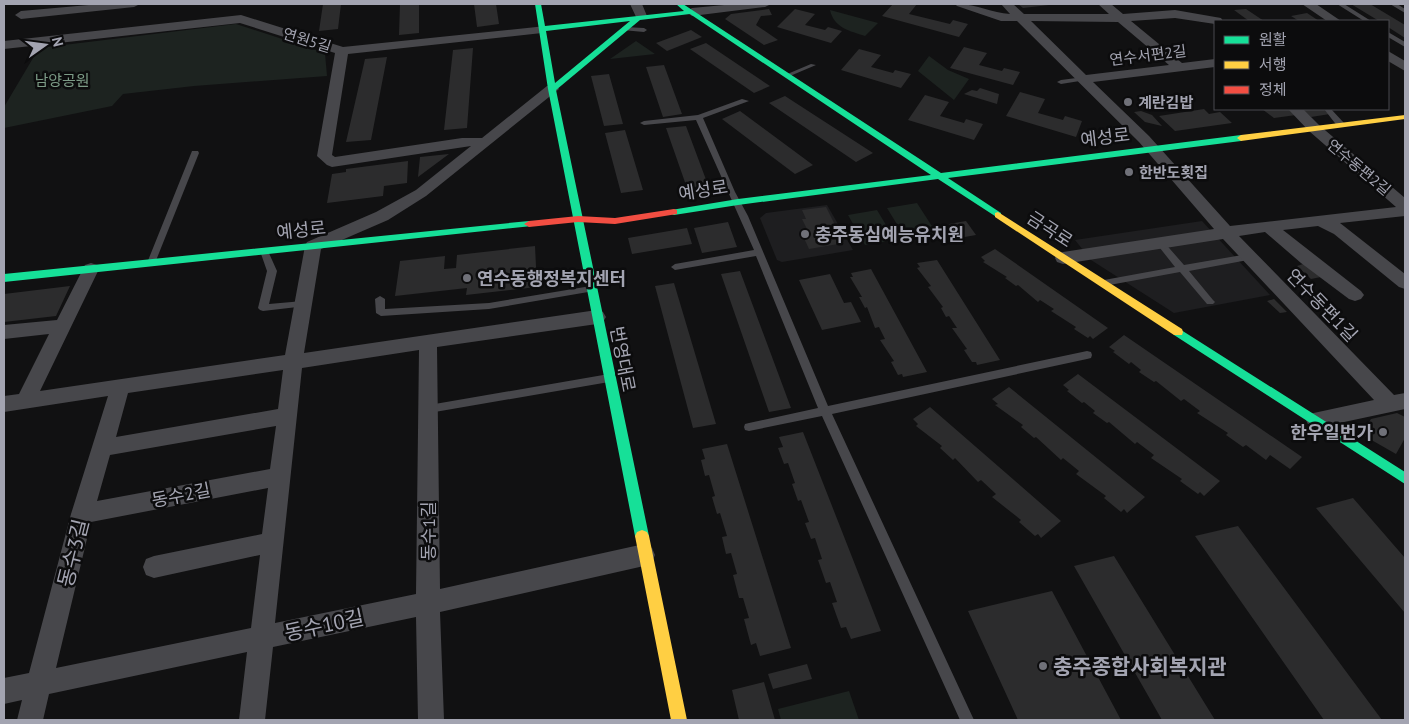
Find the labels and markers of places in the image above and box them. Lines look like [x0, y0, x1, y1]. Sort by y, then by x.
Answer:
place label: 계란김밥 [1138, 93, 1193, 112]
marker: 계란김밥 [1122, 96, 1134, 108]
place label: 한반도횟집 [1139, 163, 1208, 182]
marker: 한반도횟집 [1123, 166, 1135, 178]
place label: 충주동심예능유치원 [815, 223, 964, 246]
marker: 충주동심예능유치원 [799, 228, 811, 240]
place label: 연수동행정복지센터 [477, 267, 626, 290]
marker: 연수동행정복지센터 [461, 272, 473, 284]
place label: 한우일번가 [1290, 421, 1373, 444]
marker: 한우일번가 [1377, 426, 1389, 438]
place label: 충주종합사회복지관 [1053, 653, 1227, 680]
marker: 충주종합사회복지관 [1037, 660, 1049, 672]

